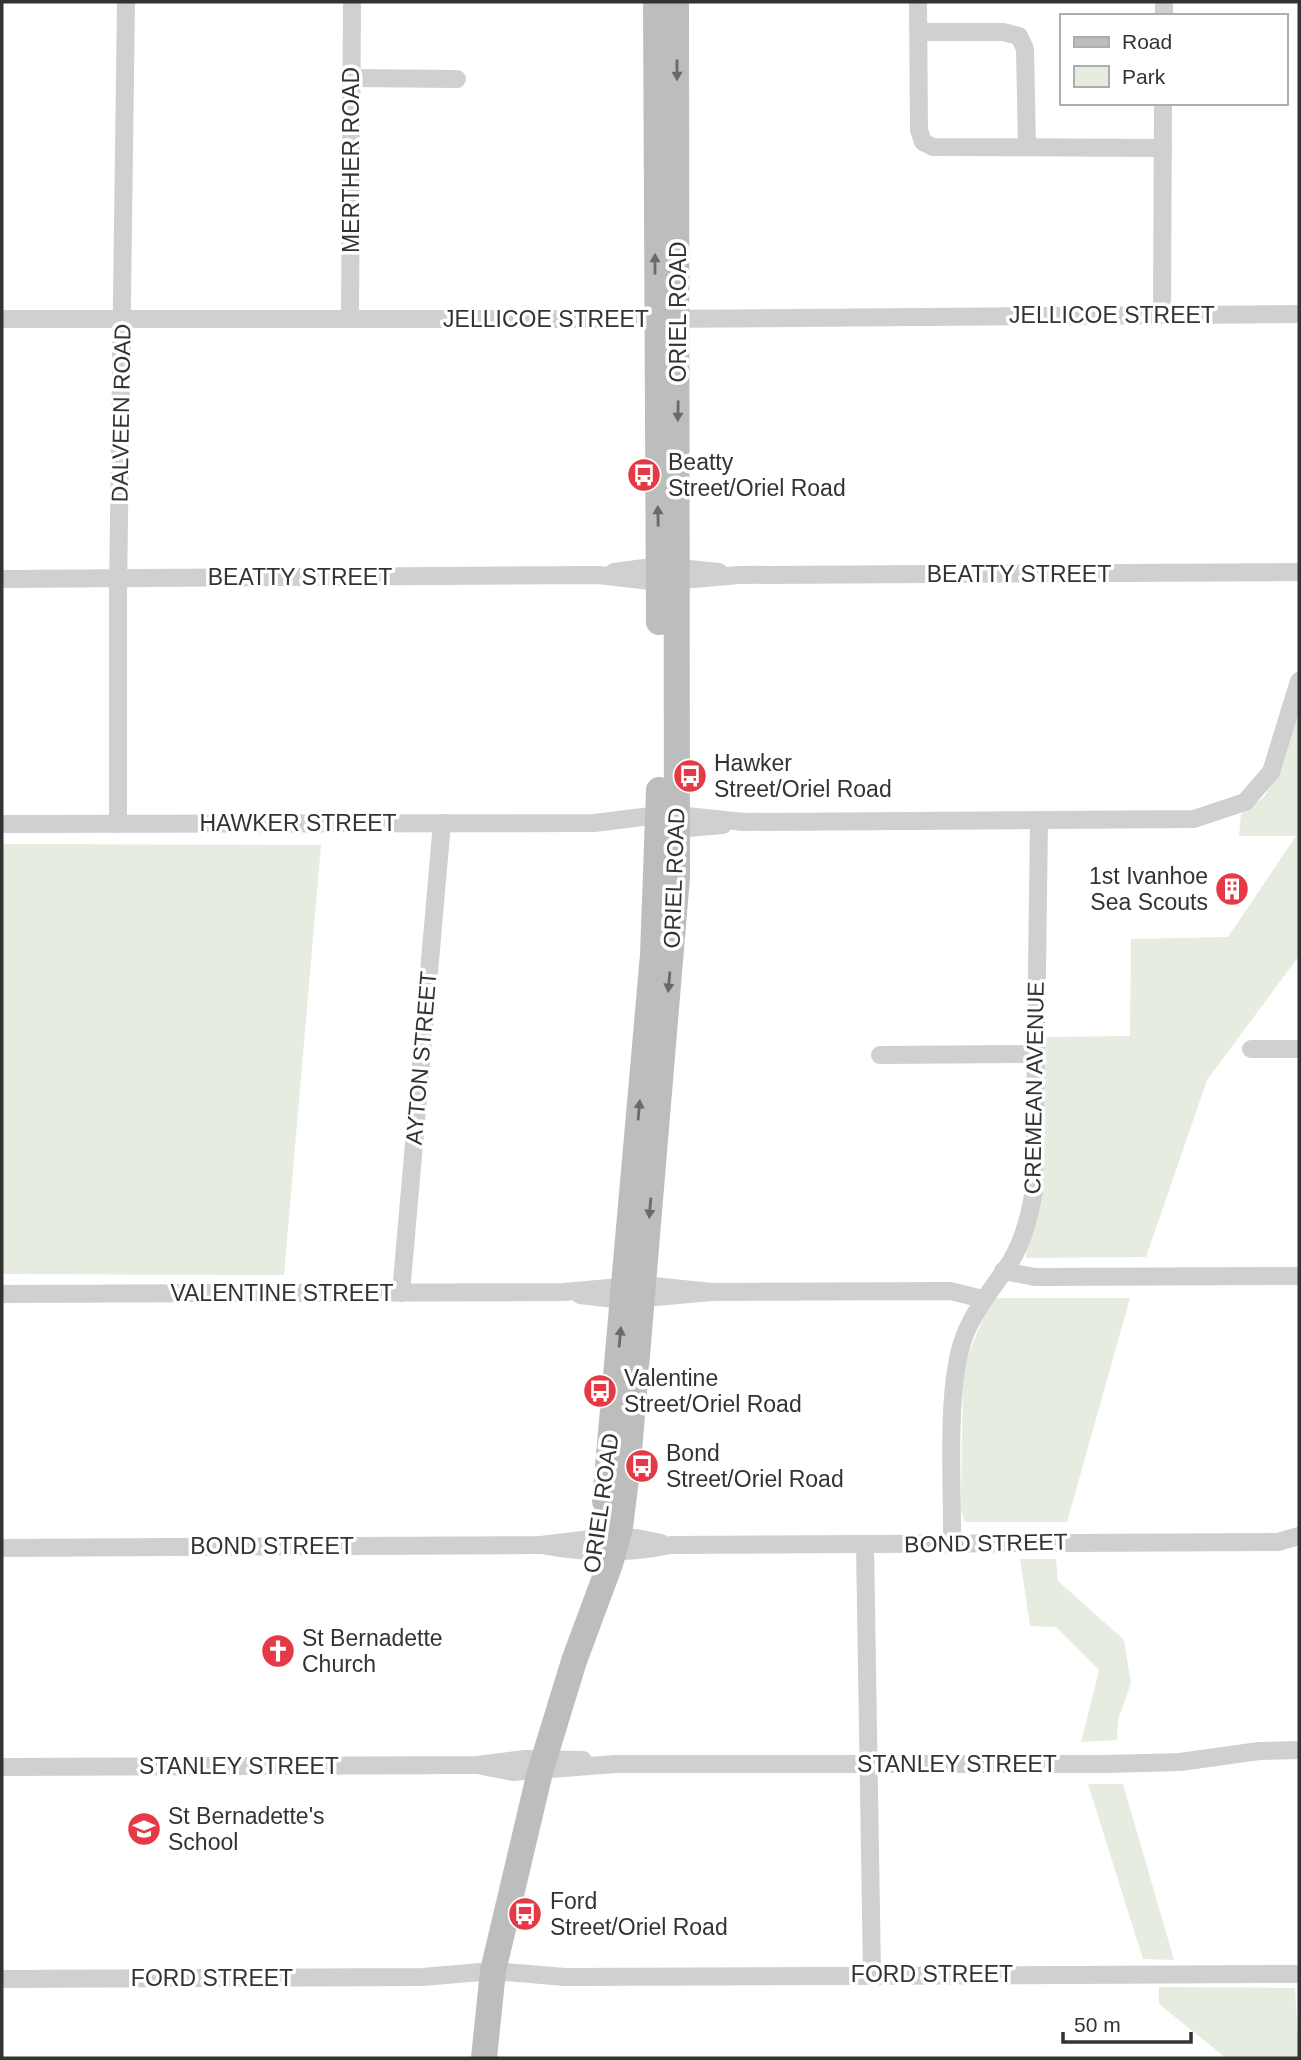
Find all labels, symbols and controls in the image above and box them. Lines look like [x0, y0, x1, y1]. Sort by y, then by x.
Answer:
legend [1060, 14, 1287, 105]
text: Road [1122, 30, 1172, 53]
one-way arrow [671, 59, 683, 81]
text: Park [1122, 65, 1166, 88]
street label: MERTHER ROAD [338, 67, 364, 253]
street label: ORIEL ROAD [665, 241, 691, 383]
one-way arrow [649, 253, 661, 275]
street label: JELLICOE STREET [1009, 302, 1215, 328]
street label: JELLICOE STREET [443, 306, 649, 332]
street label: DALVEEN ROAD [106, 324, 136, 502]
one-way arrow [672, 401, 684, 423]
place label: Beatty Street/Oriel Road [668, 449, 846, 501]
bus stop icon: Beatty Street/Oriel Road [625, 456, 663, 494]
one-way arrow [652, 505, 664, 527]
street label: BEATTY STREET [927, 561, 1111, 587]
street label: BEATTY STREET [208, 564, 392, 590]
place label: Hawker Street/Oriel Road [714, 750, 892, 802]
bus stop icon: Hawker Street/Oriel Road [671, 757, 709, 795]
street label: ORIEL ROAD [659, 807, 689, 949]
street label: HAWKER STREET [199, 810, 397, 836]
place label: 1st Ivanhoe Sea Scouts [1089, 863, 1208, 915]
building icon: 1st Ivanhoe Sea Scouts [1213, 870, 1251, 908]
street label: AYTON STREET [400, 970, 442, 1146]
one-way arrow [663, 971, 674, 993]
street label: CREMEAN AVENUE [1019, 981, 1049, 1195]
one-way arrow [634, 1099, 645, 1121]
one-way arrow [644, 1197, 655, 1219]
street label: VALENTINE STREET [170, 1280, 394, 1306]
one-way arrow [615, 1326, 626, 1348]
place label: Valentine Street/Oriel Road [624, 1365, 802, 1417]
bus stop icon: Valentine Street/Oriel Road [581, 1372, 619, 1410]
street label: ORIEL ROAD [578, 1431, 624, 1575]
place label: Bond Street/Oriel Road [666, 1440, 844, 1492]
bus stop icon: Bond Street/Oriel Road [623, 1447, 661, 1485]
street label: BOND STREET [904, 1529, 1068, 1557]
street label: BOND STREET [190, 1533, 354, 1559]
place label: St Bernadette Church [302, 1625, 443, 1677]
church icon: St Bernadette Church [259, 1632, 297, 1670]
street label: STANLEY STREET [857, 1751, 1057, 1777]
street label: STANLEY STREET [139, 1753, 339, 1779]
place label: St Bernadette's School [168, 1803, 325, 1855]
school or university icon: St Bernadette's School [125, 1810, 163, 1848]
place label: Ford Street/Oriel Road [550, 1888, 728, 1940]
bus stop icon: Ford Street/Oriel Road [506, 1895, 544, 1933]
street label: FORD STREET [851, 1961, 1013, 1987]
street label: FORD STREET [131, 1965, 293, 1991]
scale bar [1063, 2000, 1191, 2044]
text: 50 m [1074, 2013, 1121, 2036]

